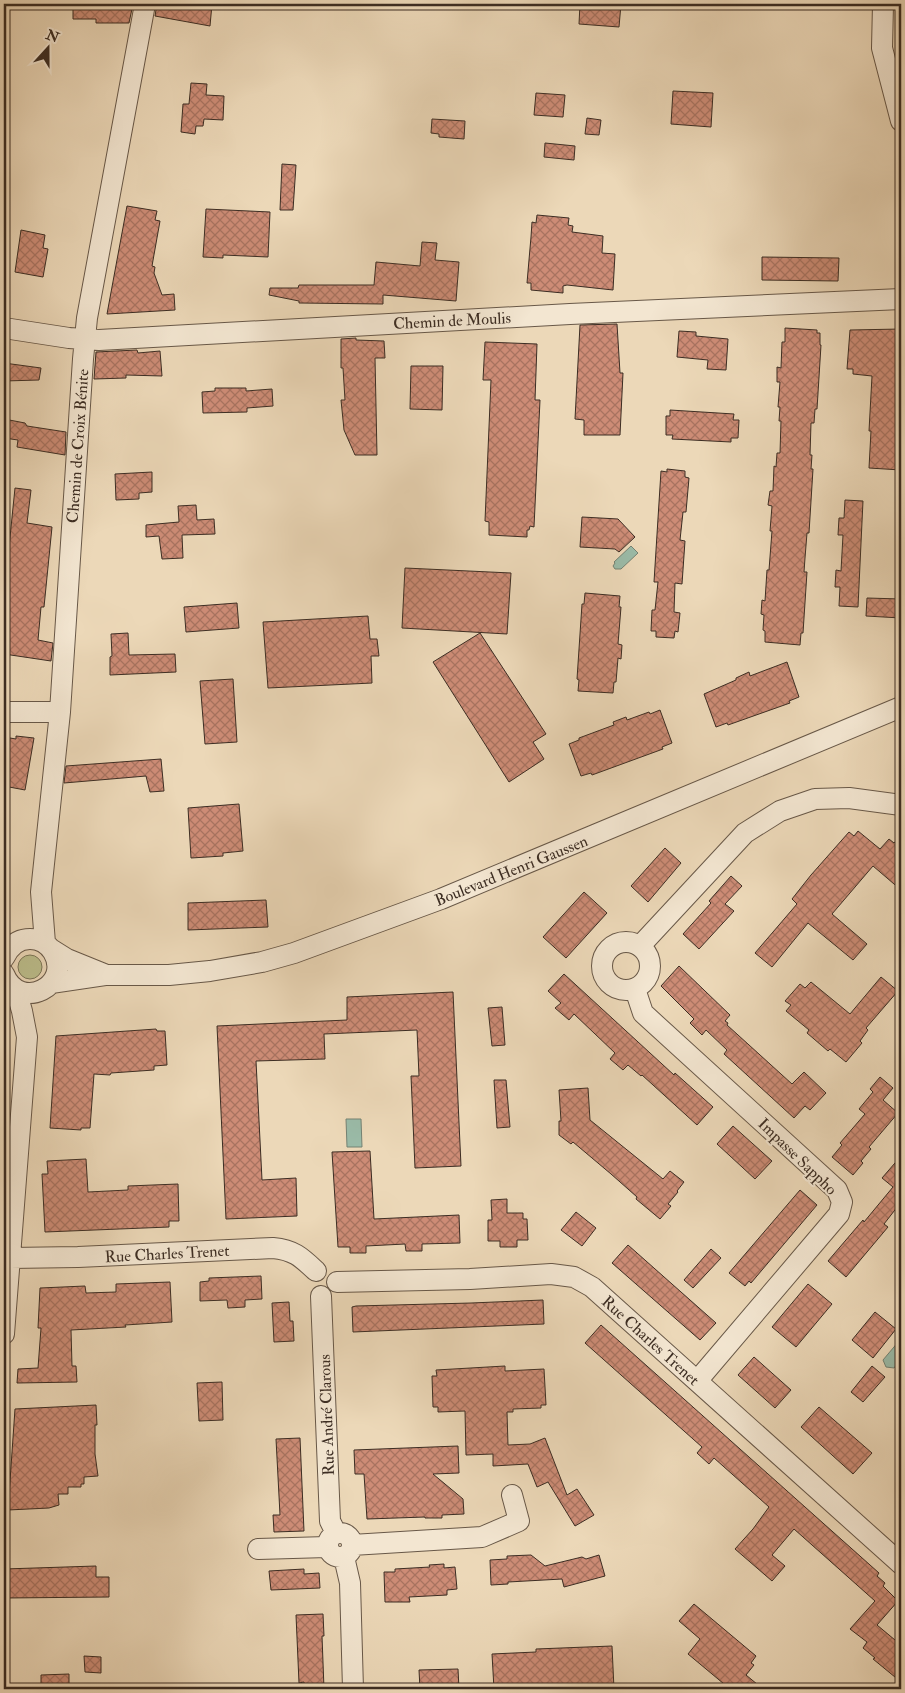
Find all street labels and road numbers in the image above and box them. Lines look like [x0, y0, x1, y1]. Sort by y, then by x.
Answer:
street label: Chemin de Moulis [393, 308, 512, 334]
street label: Chemin de Croix Bénite [63, 368, 93, 524]
street label: Boulevard Henri Gaussen [432, 831, 591, 911]
street label: Impasse Sappho [753, 1114, 841, 1200]
street label: Rue Charles Trenet [104, 1241, 230, 1267]
street label: Rue Charles Trenet [597, 1292, 703, 1390]
street label: Rue André Clarous [315, 1354, 339, 1476]

